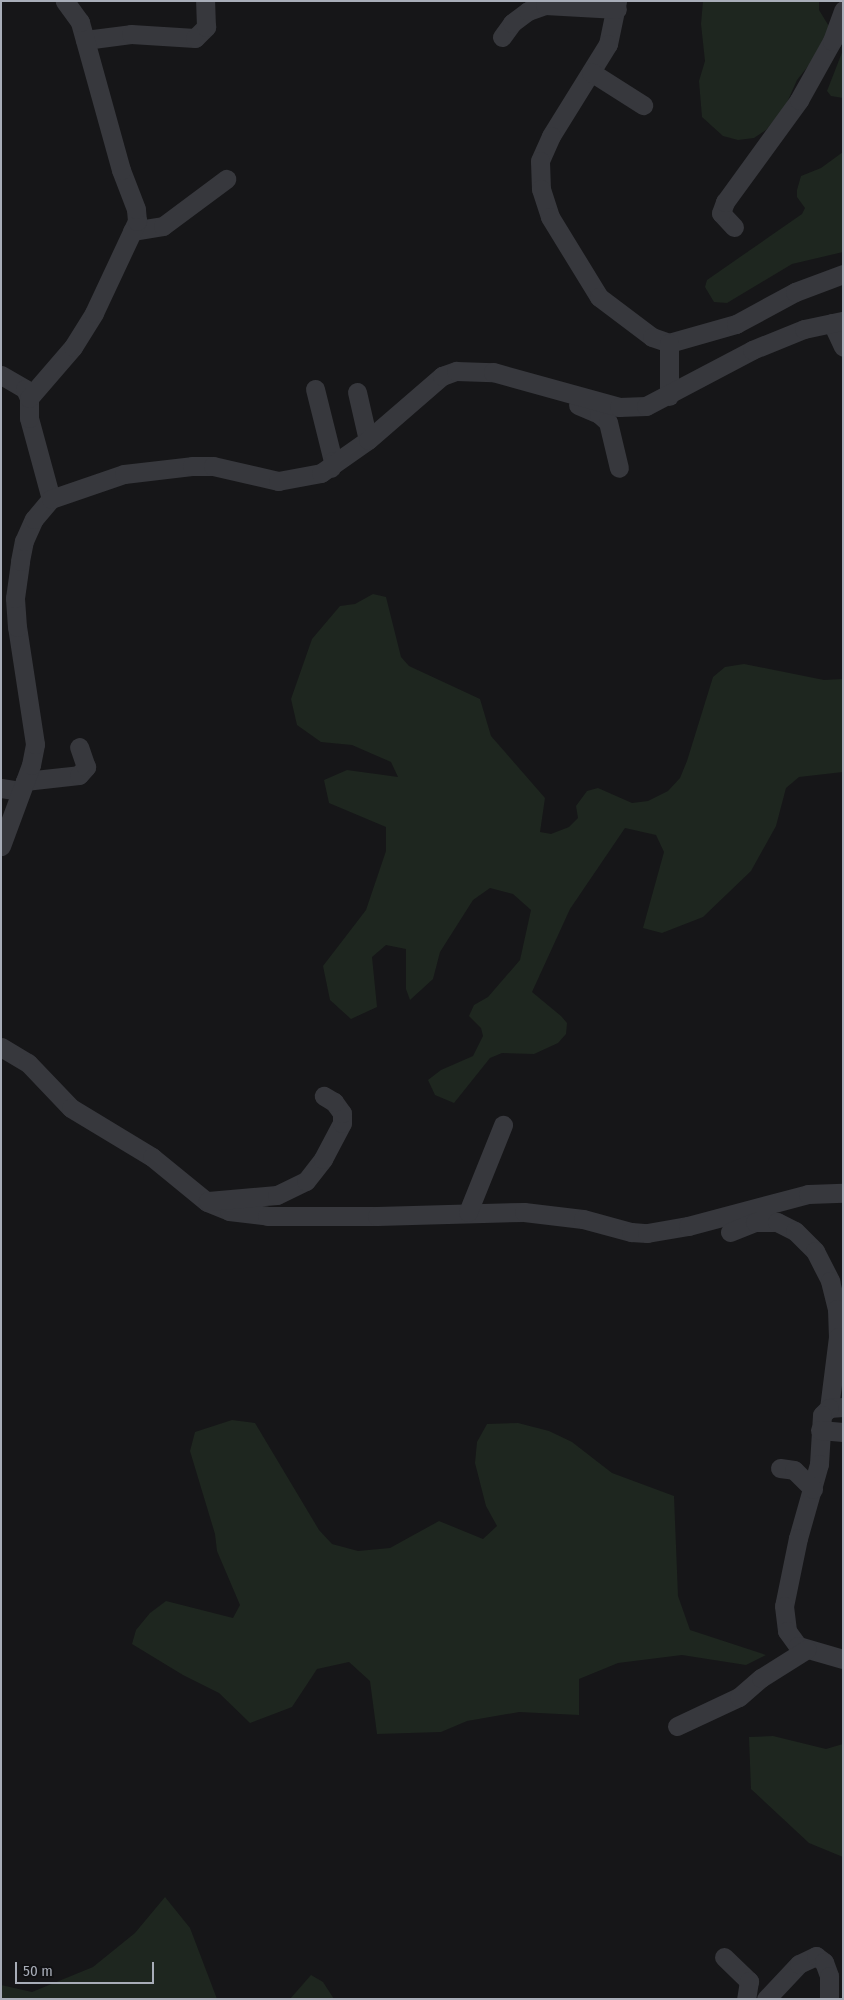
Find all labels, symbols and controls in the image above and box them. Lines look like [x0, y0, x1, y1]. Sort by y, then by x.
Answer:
scale bar [18, 1952, 156, 1984]
text: 50 m [23, 1962, 53, 1980]

